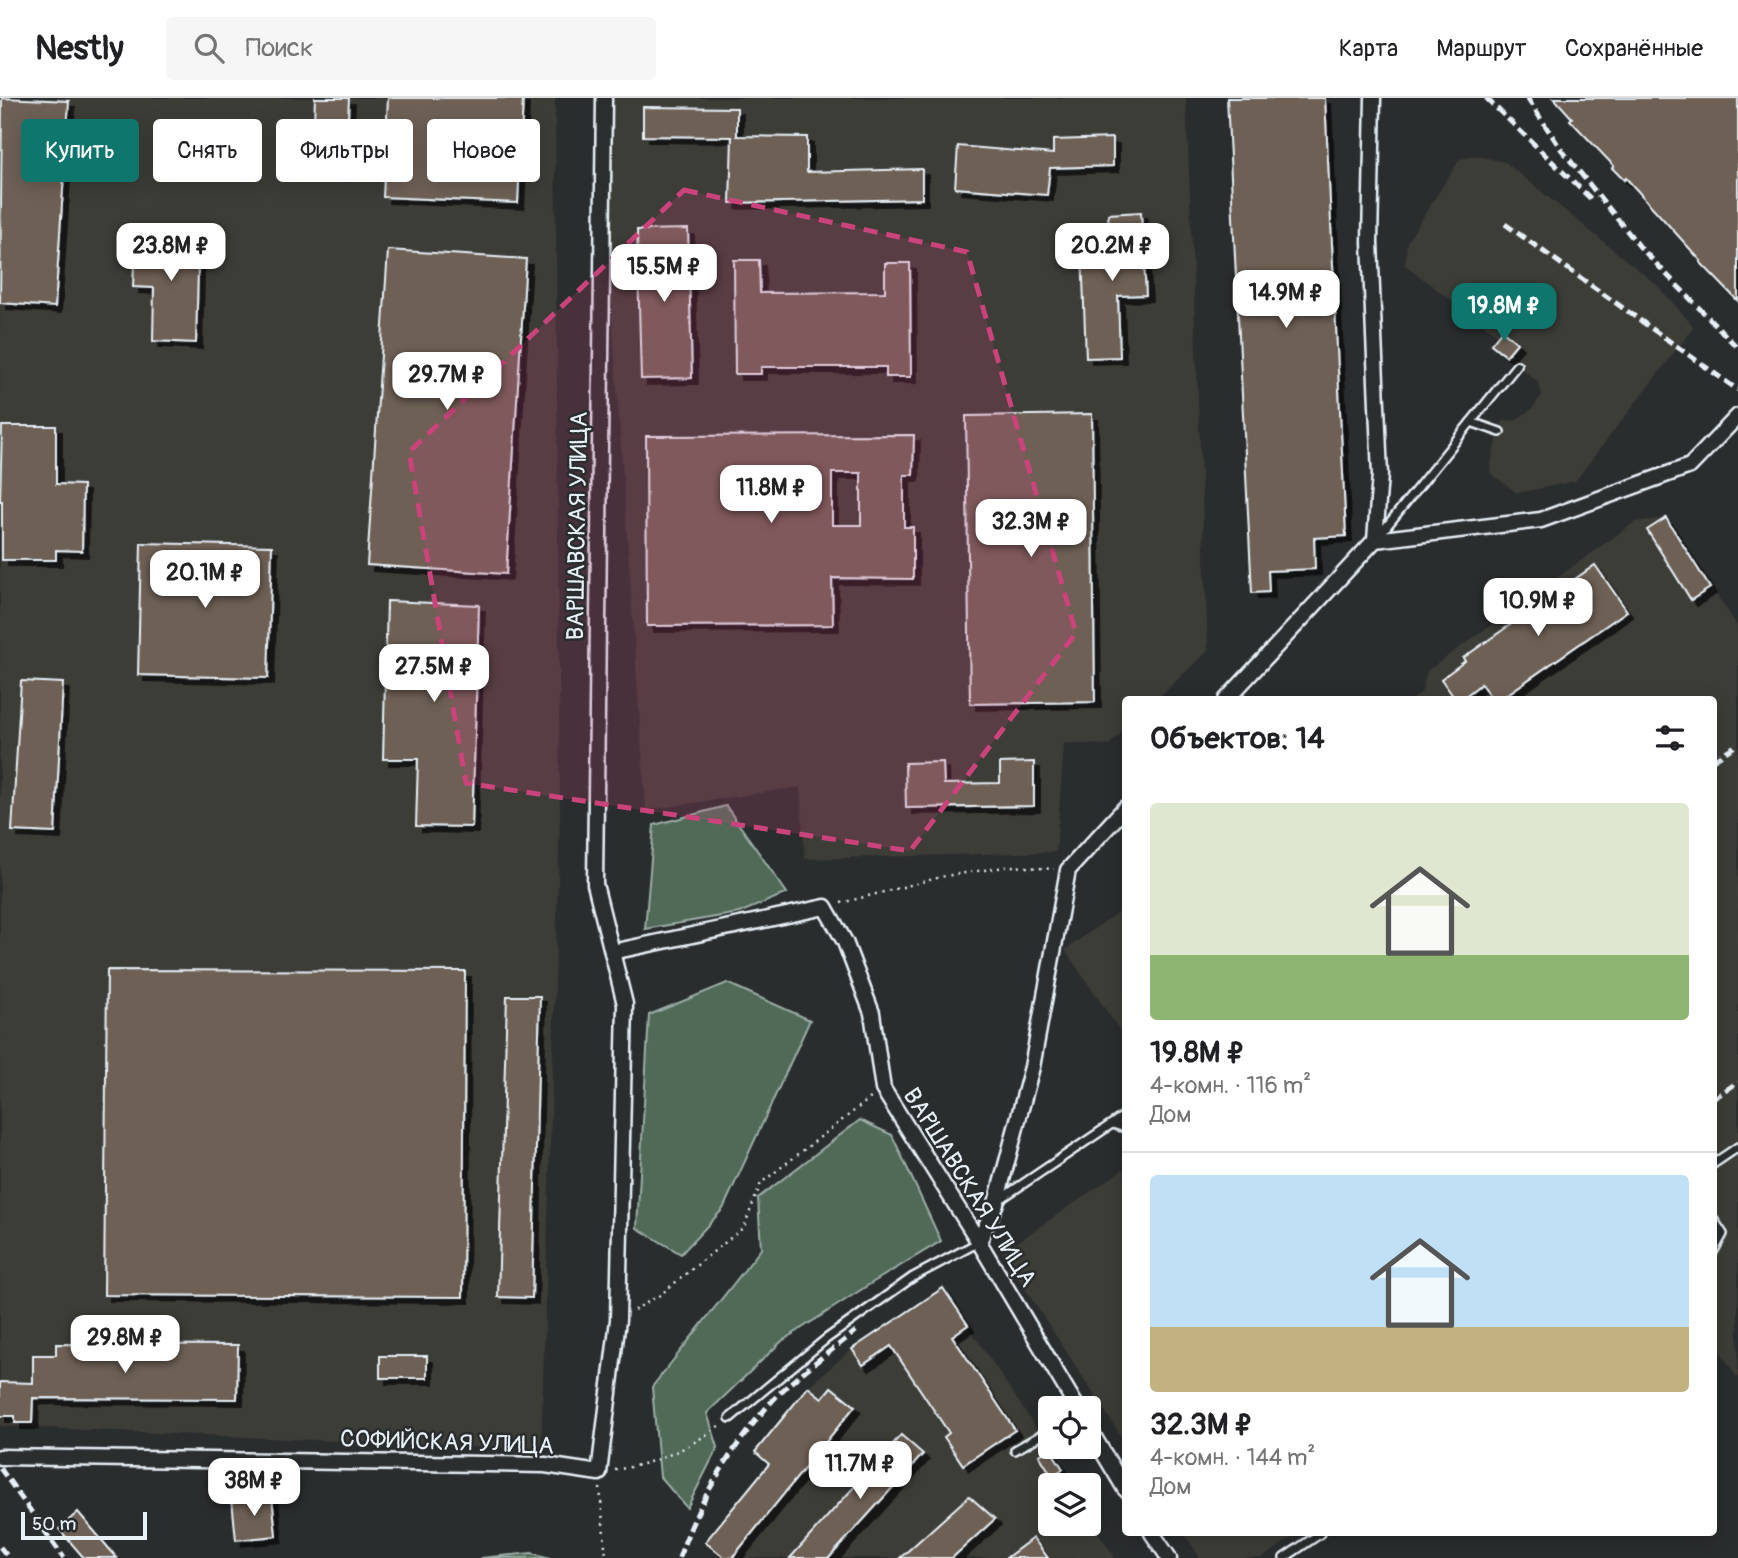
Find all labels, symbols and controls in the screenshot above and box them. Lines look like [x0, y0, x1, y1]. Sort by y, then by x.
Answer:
search box [166, 17, 656, 80]
text: Nestly [35, 28, 124, 69]
icon: search [190, 29, 228, 67]
text: Поиск [246, 32, 313, 64]
text: Карта [1339, 34, 1398, 63]
text: Маршрут [1436, 34, 1527, 63]
text: Сохранённые [1565, 34, 1703, 63]
chip: Купить [21, 119, 139, 182]
chip: Снять [153, 119, 262, 182]
chip: Фильтры [276, 119, 413, 182]
chip: Новое [427, 119, 540, 182]
pin: 23.8M ₽ [106, 223, 236, 283]
pin: 20.2M ₽ [1047, 223, 1177, 283]
text: 23.8M ₽ [133, 231, 209, 260]
text: 20.2M ₽ [1071, 231, 1153, 260]
pin: 15.5M ₽ [599, 244, 729, 304]
text: 15.5M ₽ [627, 252, 701, 281]
pin: 14.9M ₽ [1221, 271, 1351, 330]
text: 14.9M ₽ [1249, 278, 1323, 307]
pin: 19.8M ₽ [1439, 284, 1569, 343]
text: 19.8M ₽ [1468, 291, 1540, 320]
pin: 29.7M ₽ [382, 352, 512, 412]
text: 29.7M ₽ [408, 360, 486, 389]
street label: ВАРШАВСКАЯ УЛИЦА [561, 411, 594, 641]
pin: 11.8M ₽ [706, 466, 836, 525]
text: 11.8M ₽ [736, 473, 806, 502]
pin: 32.3M ₽ [966, 500, 1096, 559]
text: 32.3M ₽ [992, 507, 1070, 536]
pin: 20.1M ₽ [140, 550, 270, 610]
text: 20.1M ₽ [166, 558, 244, 587]
pin: 10.9M ₽ [1473, 578, 1603, 638]
text: 10.9M ₽ [1500, 586, 1576, 615]
pin: 27.5M ₽ [369, 644, 499, 704]
text: 27.5M ₽ [395, 652, 473, 681]
icon: filters [1651, 719, 1689, 757]
text: Объектов: 14 [1150, 720, 1325, 757]
icon: home [1357, 848, 1483, 974]
text: 19.8M ₽ [1150, 1034, 1245, 1071]
text: 4-комн. · 116 m² [1150, 1071, 1311, 1100]
street label: ВАРШАВСКАЯ УЛИЦА [897, 1082, 1043, 1292]
text: Дом [1150, 1100, 1191, 1129]
icon: home [1357, 1220, 1483, 1346]
pin: 29.8M ₽ [60, 1316, 190, 1375]
text: 29.8M ₽ [87, 1323, 163, 1352]
map controls [1038, 1396, 1101, 1536]
button: locate [1038, 1396, 1101, 1459]
text: 32.3M ₽ [1150, 1406, 1253, 1443]
street label: СОФИЙСКАЯ УЛИЦА [340, 1424, 554, 1461]
pin: 11.7M ₽ [795, 1442, 925, 1501]
text: 4-комн. · 144 m² [1150, 1443, 1315, 1472]
text: 11.7M ₽ [825, 1449, 895, 1478]
pin: 38M ₽ [205, 1458, 303, 1518]
text: 38M ₽ [224, 1466, 284, 1495]
text: Дом [1150, 1472, 1191, 1501]
button: layers [1038, 1473, 1101, 1536]
scale bar [21, 1509, 147, 1541]
text: 50 m [32, 1512, 76, 1536]

